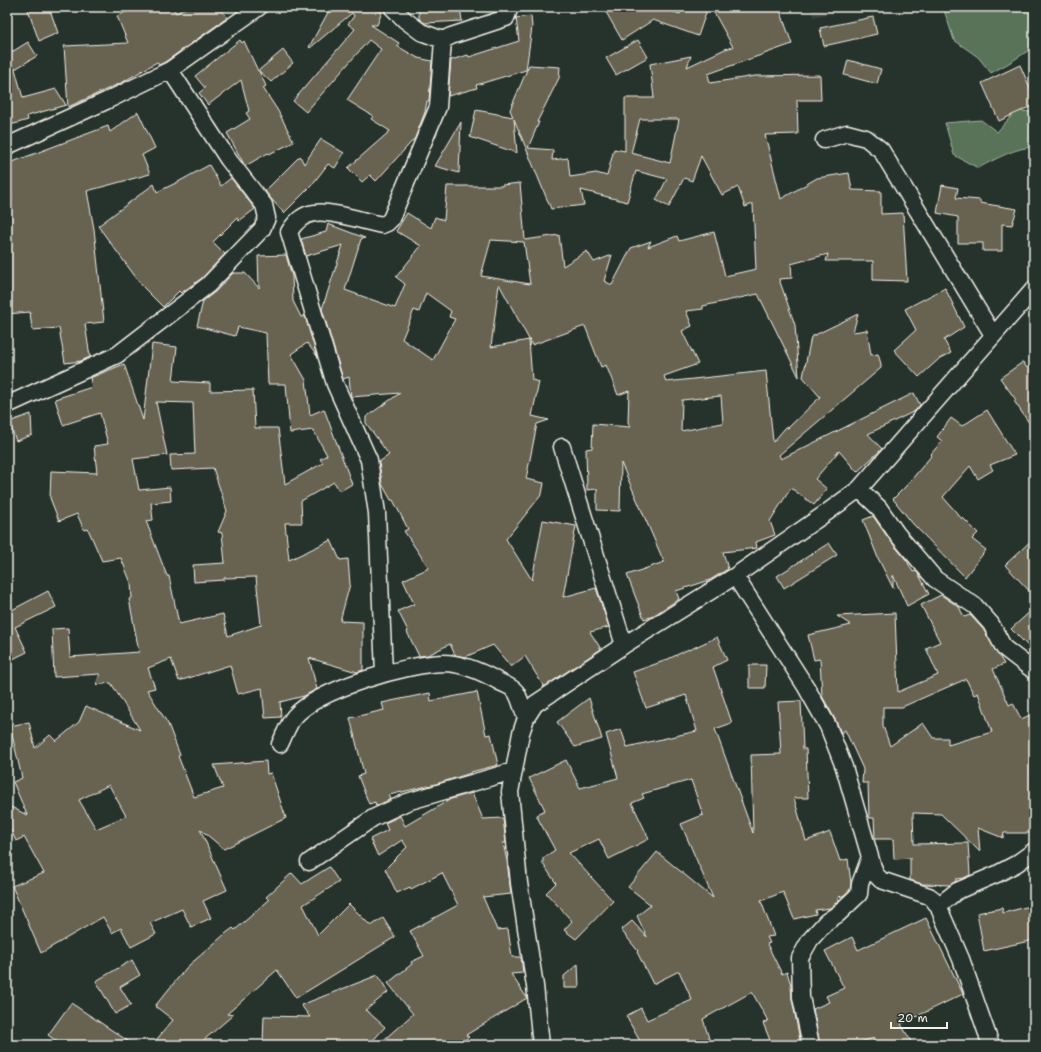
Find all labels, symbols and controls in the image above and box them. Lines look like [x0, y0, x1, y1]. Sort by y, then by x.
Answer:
scale bar [891, 1004, 947, 1030]
text: 20 m [897, 1010, 928, 1026]

